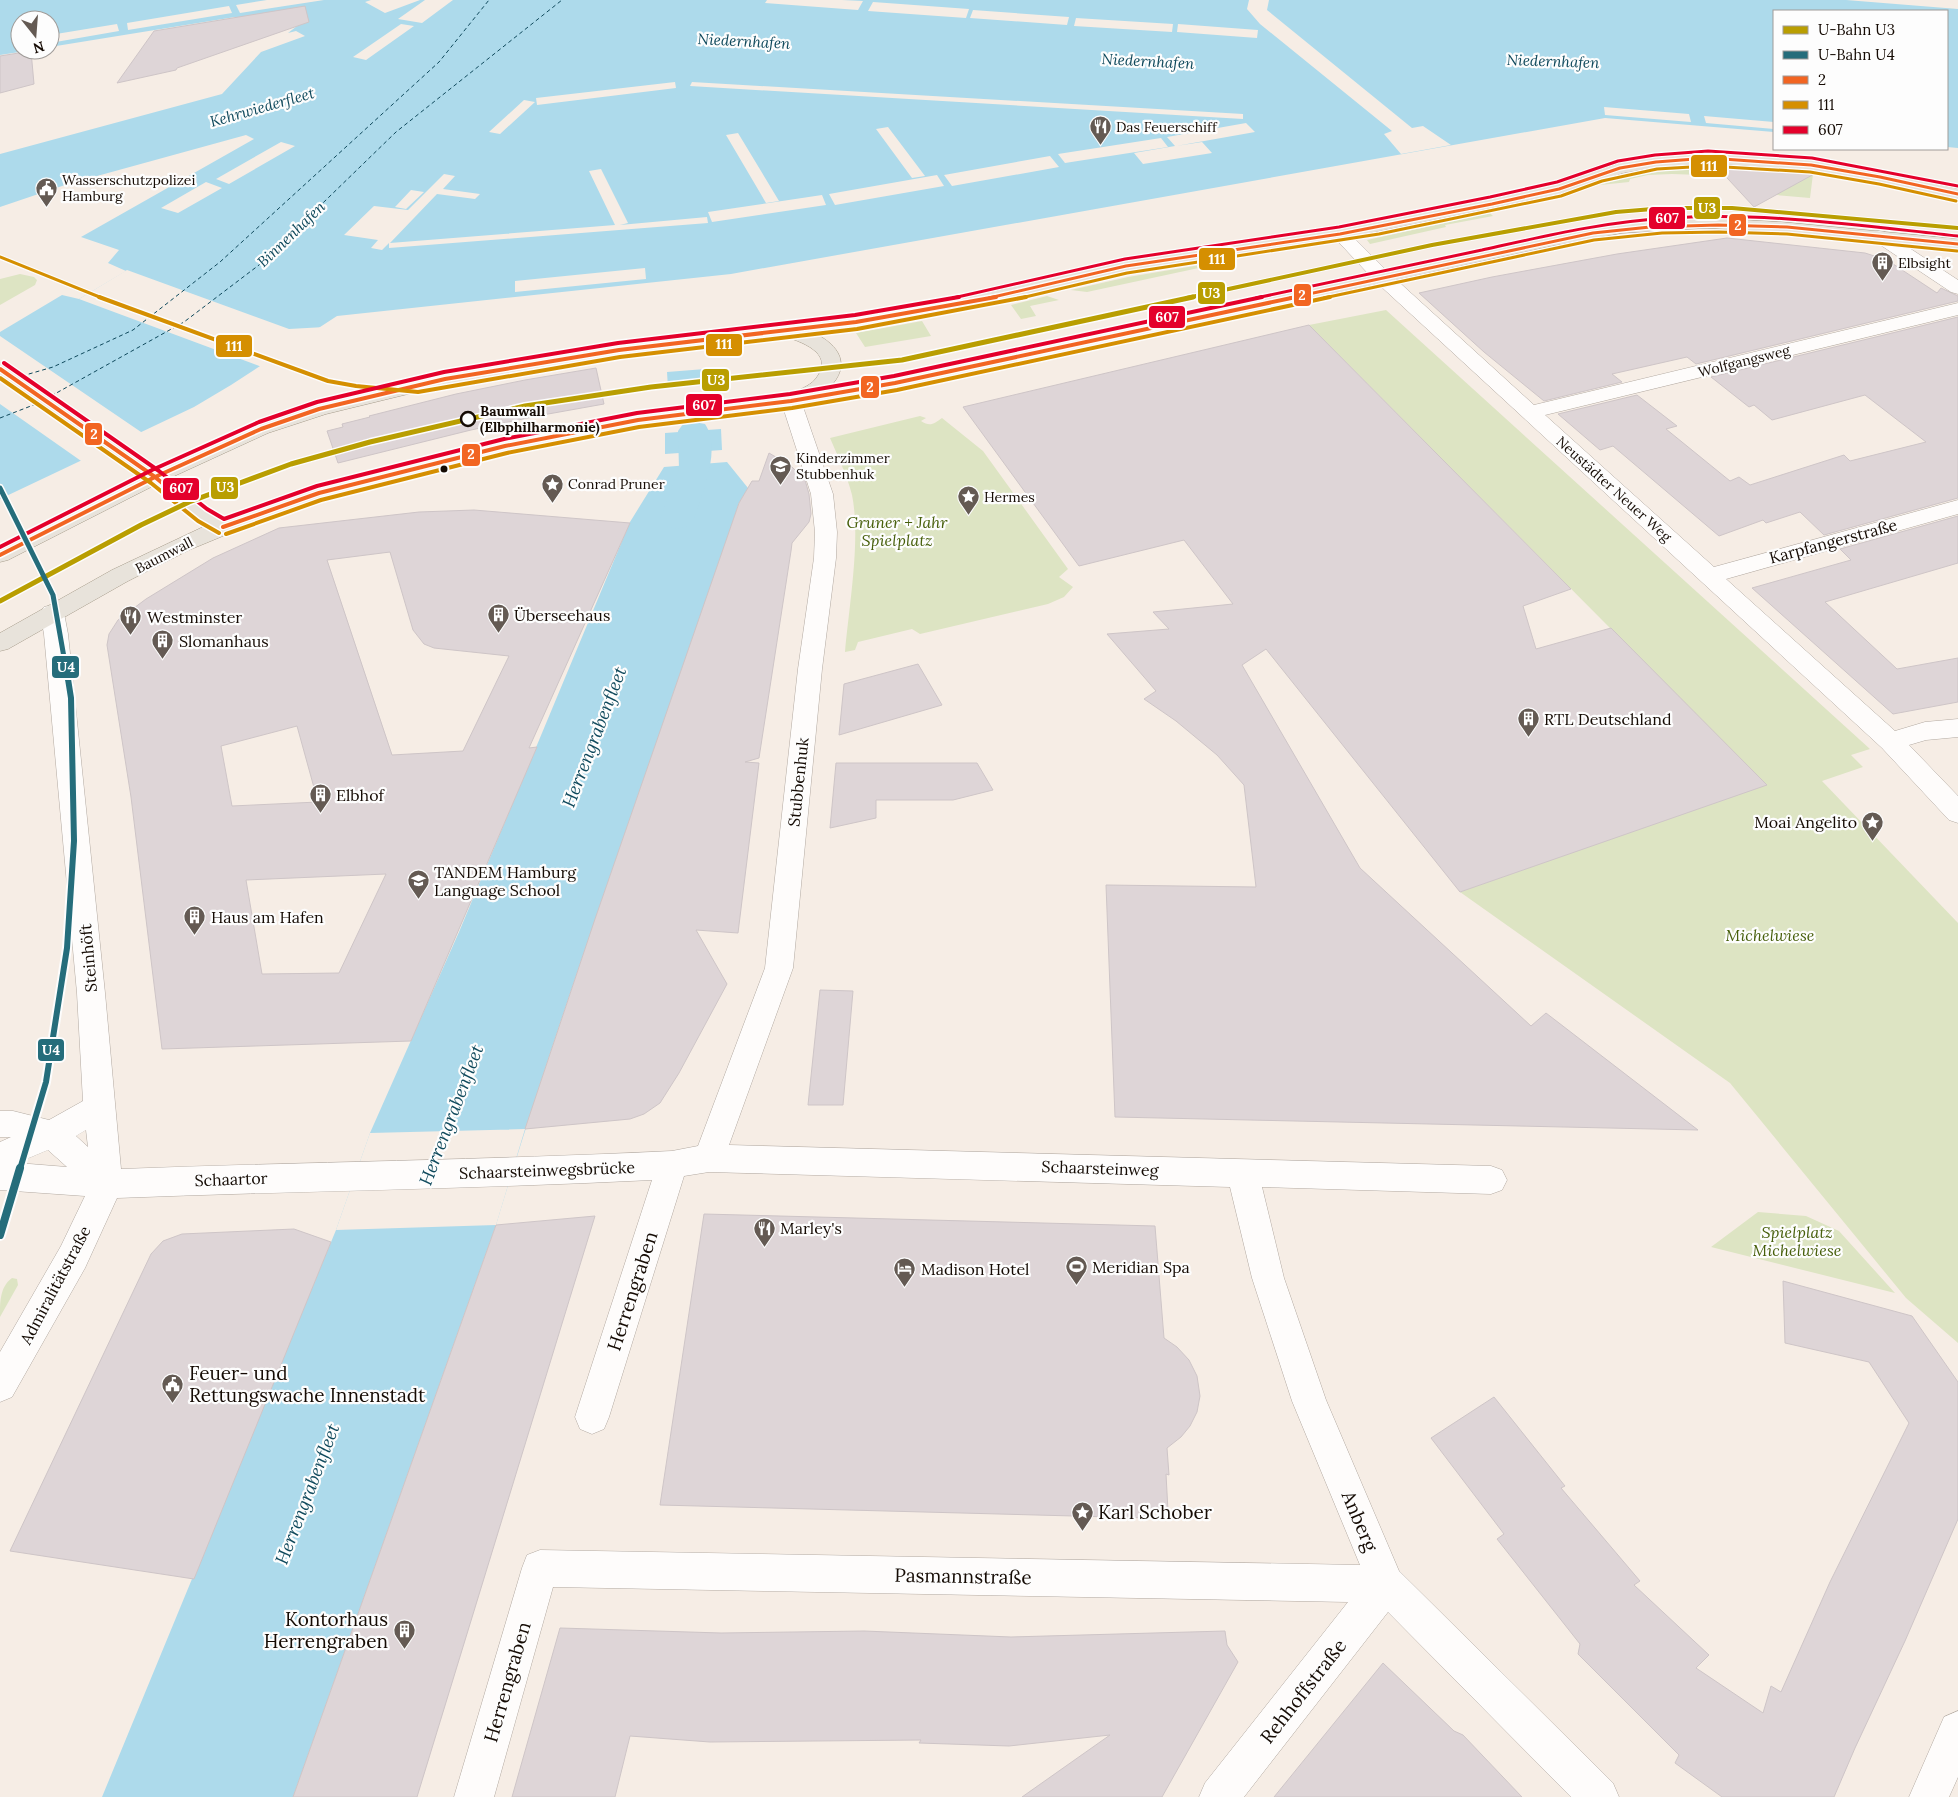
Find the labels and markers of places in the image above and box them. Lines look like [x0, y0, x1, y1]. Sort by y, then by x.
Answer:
restaurant icon: Das Feuerschiff [1088, 115, 1112, 146]
place label: Das Feuerschiff [1116, 118, 1218, 136]
place label: Wasserschutzpolizei Hamburg [62, 171, 195, 205]
public building icon: Wasserschutzpolizei Hamburg [34, 176, 58, 207]
building icon: Elbsight [1870, 251, 1894, 282]
place label: Elbsight [1898, 254, 1951, 272]
place label: Baumwall (Elbphilharmonie) [480, 402, 600, 436]
marker: Baumwall (Elbphilharmonie) [460, 411, 476, 427]
place label: Kinderzimmer Stubbenhuk [796, 449, 890, 483]
school or university icon: Kinderzimmer Stubbenhuk [768, 454, 792, 485]
unlabelled marker [439, 464, 449, 474]
place icon: Conrad Pruner [540, 472, 564, 503]
place label: Conrad Pruner [568, 475, 665, 493]
place icon: Hermes [956, 485, 980, 516]
place label: Hermes [984, 488, 1035, 506]
building icon: Überseehaus [486, 603, 510, 634]
restaurant icon: Westminster [119, 605, 143, 636]
place label: Überseehaus [514, 605, 610, 625]
place label: Westminster [147, 607, 242, 627]
building icon: Slomanhaus [151, 629, 175, 660]
place label: Slomanhaus [179, 631, 269, 651]
building icon: RTL Deutschland [1516, 707, 1540, 738]
place label: RTL Deutschland [1544, 709, 1672, 729]
building icon: Elbhof [308, 783, 332, 814]
place label: Elbhof [336, 785, 385, 805]
place icon: Moai Angelito [1861, 810, 1885, 841]
place label: Moai Angelito [1754, 812, 1857, 832]
place label: TANDEM Hamburg Language School [434, 862, 577, 900]
school or university icon: TANDEM Hamburg Language School [406, 869, 430, 900]
building icon: Haus am Hafen [183, 905, 207, 936]
place label: Haus am Hafen [211, 907, 324, 927]
restaurant icon: Marley's [752, 1216, 776, 1247]
place label: Marley's [780, 1218, 842, 1238]
sports icon: Meridian Spa [1064, 1255, 1088, 1286]
hotel icon: Madison Hotel [893, 1257, 917, 1288]
place label: Meridian Spa [1092, 1257, 1190, 1277]
place label: Madison Hotel [921, 1259, 1029, 1279]
place label: Feuer- und Rettungswache Innenstadt [189, 1361, 426, 1407]
public building icon: Feuer- und Rettungswache Innenstadt [161, 1372, 185, 1403]
place icon: Karl Schober [1070, 1500, 1094, 1531]
place label: Karl Schober [1098, 1500, 1213, 1524]
place label: Kontorhaus Herrengraben [264, 1607, 388, 1653]
building icon: Kontorhaus Herrengraben [392, 1618, 416, 1649]

